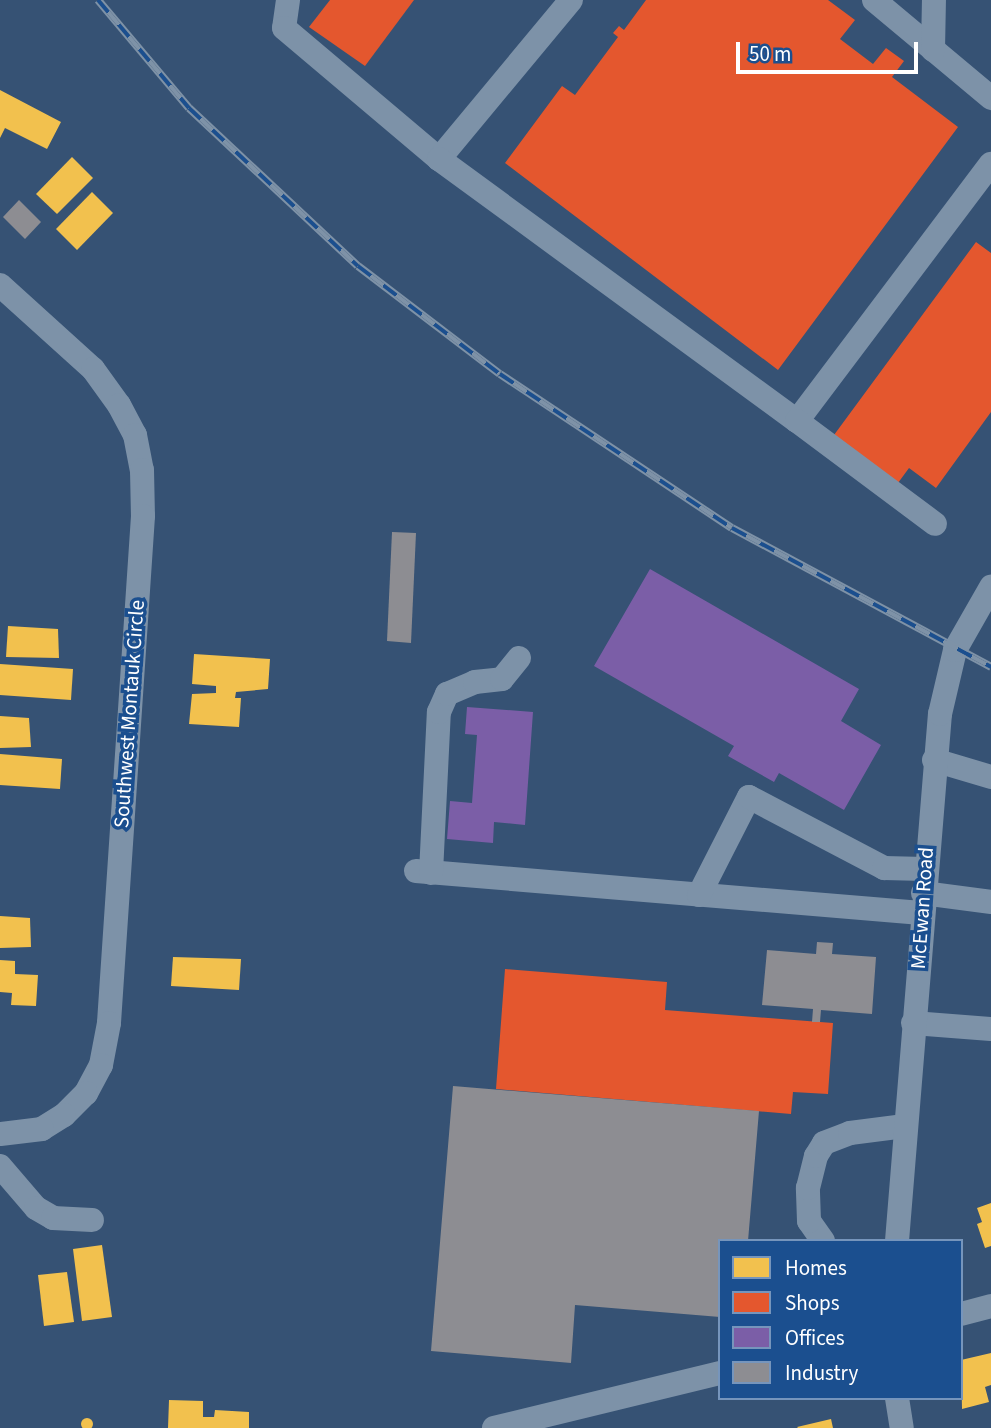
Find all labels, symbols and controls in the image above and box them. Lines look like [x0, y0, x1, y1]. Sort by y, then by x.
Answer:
scale bar [739, 28, 921, 72]
text: 50 m [749, 39, 791, 69]
street label: Southwest Montauk Circle [108, 599, 150, 829]
street label: McEwan Road [905, 846, 939, 970]
legend [718, 1239, 963, 1400]
text: Homes [785, 1253, 847, 1283]
text: Shops [785, 1288, 839, 1318]
text: Offices [785, 1323, 845, 1353]
text: Industry [785, 1358, 858, 1388]

